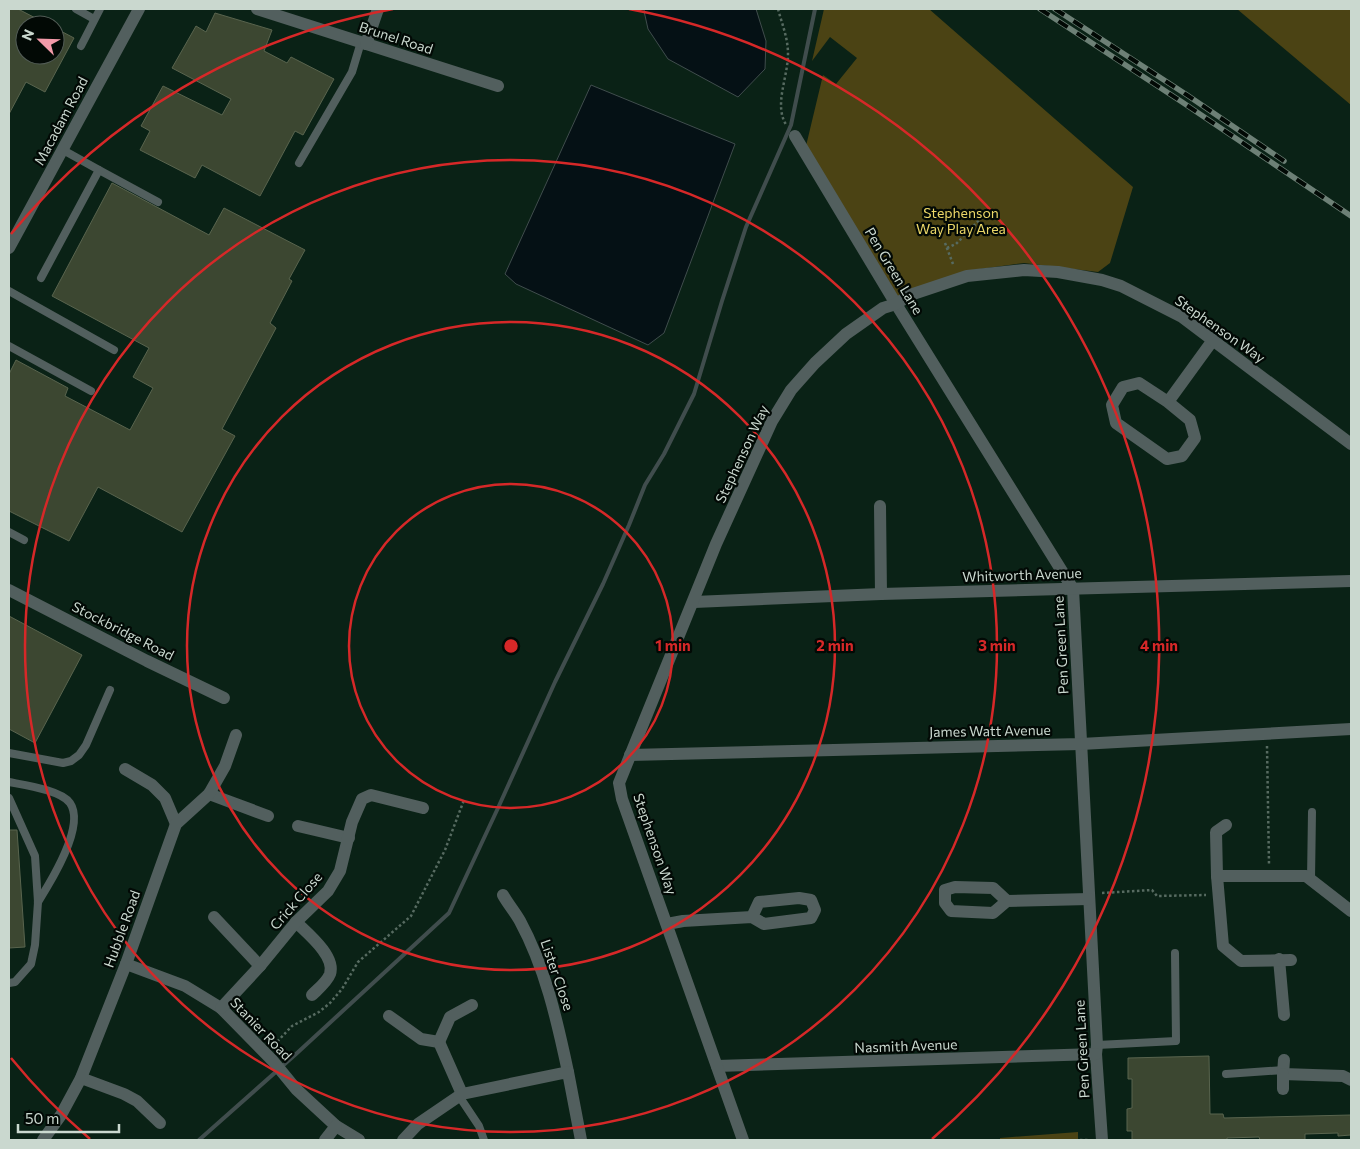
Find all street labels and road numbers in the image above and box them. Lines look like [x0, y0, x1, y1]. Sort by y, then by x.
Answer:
street label: Brunel Road [357, 18, 435, 57]
street label: Macadam Road [30, 74, 91, 168]
street label: Pen Green Lane [862, 224, 927, 317]
street label: Stephenson Way [1172, 291, 1269, 366]
street label: Stephenson Way [711, 402, 772, 506]
street label: Whitworth Avenue [962, 564, 1082, 585]
street label: Pen Green Lane [1049, 595, 1072, 695]
street label: Stockbridge Road [69, 597, 177, 664]
street label: James Watt Avenue [929, 721, 1051, 740]
street label: Stephenson Way [630, 791, 681, 897]
street label: Crick Close [266, 868, 325, 933]
street label: Hubble Road [100, 888, 143, 970]
street label: Lister Close [537, 937, 578, 1013]
street label: Stanier Road [227, 994, 296, 1064]
street label: Pen Green Lane [1070, 999, 1093, 1099]
street label: Nasmith Avenue [854, 1035, 958, 1056]

